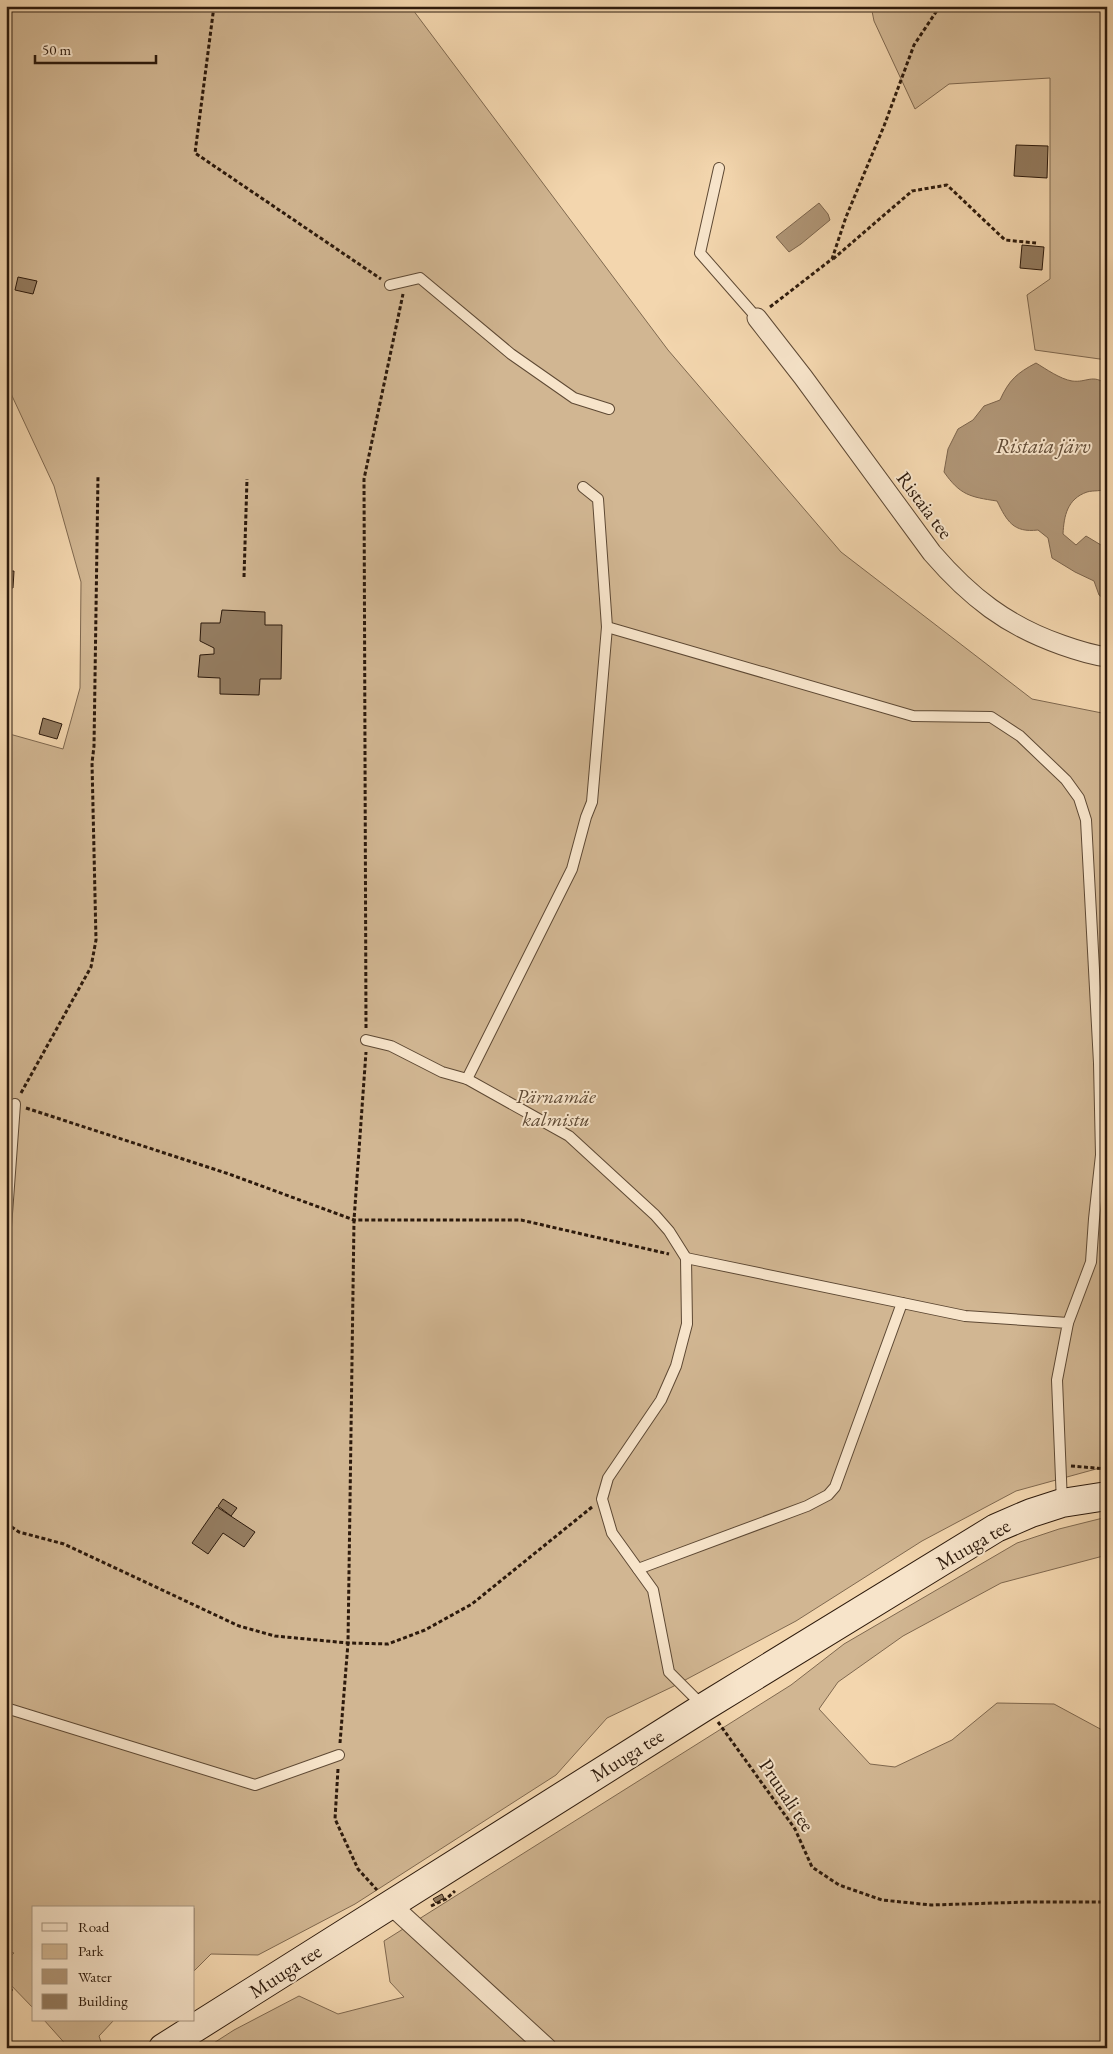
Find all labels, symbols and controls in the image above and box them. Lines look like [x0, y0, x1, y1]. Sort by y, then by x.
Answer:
scale bar [35, 32, 156, 64]
text: 50 m [42, 40, 71, 59]
water label: Ristaia järv [995, 432, 1091, 459]
street label: Ristaia tee [891, 466, 959, 544]
park label: Pärnamäe kalmistu [516, 1083, 596, 1132]
street label: Muuga tee [931, 1512, 1015, 1576]
street label: Muuga tee [586, 1722, 669, 1788]
street label: Pruuali tee [753, 1754, 821, 1836]
legend [32, 1906, 195, 2022]
text: Road [78, 1917, 110, 1936]
street label: Muuga tee [244, 1938, 326, 2004]
text: Park [78, 1941, 105, 1960]
text: Water [78, 1967, 112, 1986]
text: Building [78, 1991, 128, 2010]

